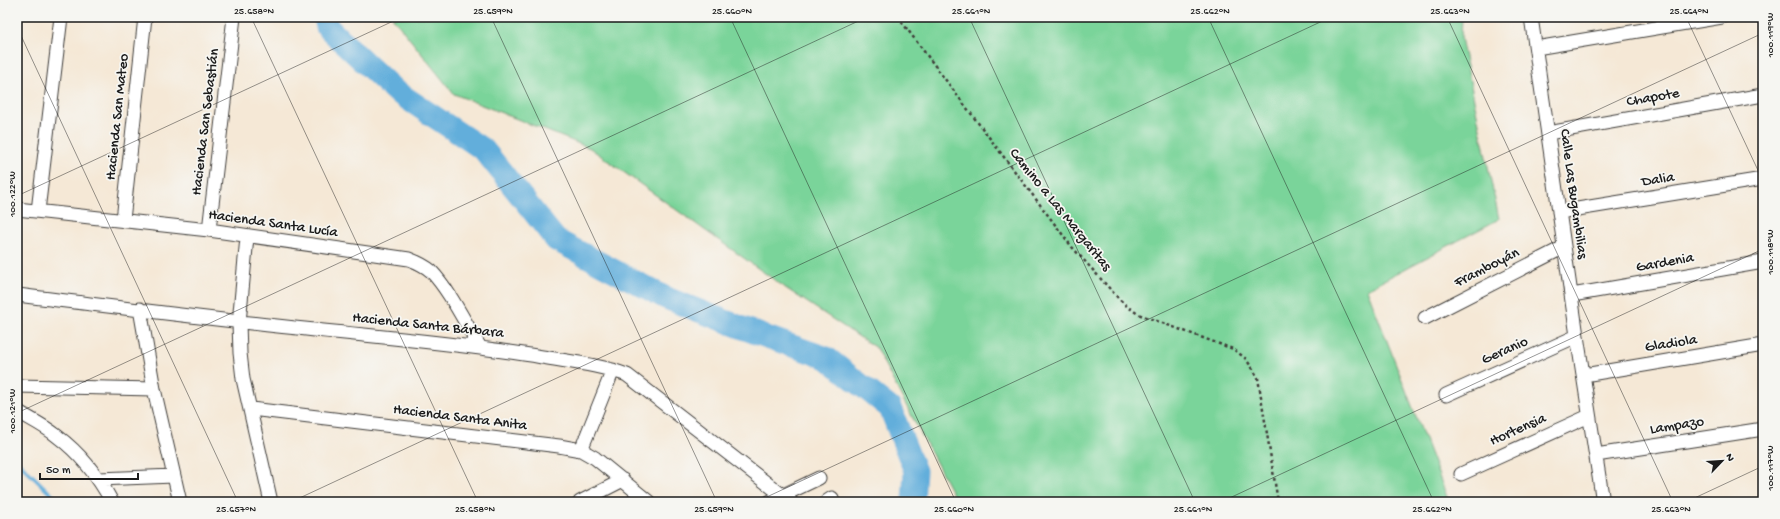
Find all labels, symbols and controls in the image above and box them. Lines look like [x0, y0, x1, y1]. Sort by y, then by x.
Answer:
text: 25.658°N [234, 6, 275, 18]
text: 25.659°N [473, 6, 513, 18]
text: 25.660°N [712, 6, 753, 18]
text: 25.661°N [952, 6, 991, 18]
text: 25.662°N [1190, 6, 1230, 18]
text: 25.663°N [1430, 6, 1470, 18]
text: 25.664°N [1669, 6, 1709, 18]
text: 100.119°W [1765, 12, 1777, 58]
street label: Hacienda San Sebastián [188, 47, 224, 197]
street label: Hacienda San Mateo [102, 53, 134, 181]
street label: Chapote [1625, 84, 1681, 112]
street label: Calle Las Bugambilias [1555, 128, 1591, 261]
street label: Camino a Las Margaritas [1005, 145, 1115, 275]
street label: Dalia [1639, 168, 1676, 192]
text: 100.122°W [7, 171, 19, 218]
street label: Hacienda Santa Lucía [207, 206, 339, 242]
text: 100.118°W [1765, 229, 1777, 276]
street label: Framboyán [1451, 244, 1523, 292]
street label: Gardenia [1635, 249, 1696, 277]
street label: Hacienda Santa Bárbara [351, 309, 505, 343]
street label: Gladiola [1644, 331, 1699, 357]
street label: Geranio [1479, 333, 1531, 369]
text: 100.121°W [7, 388, 19, 434]
street label: Hacienda Santa Anita [392, 401, 529, 435]
street label: Hortensia [1487, 409, 1550, 450]
street label: Lampazo [1649, 413, 1706, 439]
north arrow [1702, 441, 1742, 481]
text: 100.117°W [1765, 445, 1777, 491]
text: N [1722, 452, 1736, 463]
scale bar [40, 455, 138, 481]
text: 50 m [46, 464, 71, 478]
text: 25.657°N [216, 504, 256, 516]
text: 25.658°N [455, 504, 496, 516]
text: 25.659°N [694, 504, 734, 516]
text: 25.660°N [934, 504, 975, 516]
text: 25.661°N [1174, 504, 1213, 516]
text: 25.662°N [1412, 504, 1452, 516]
text: 25.663°N [1651, 504, 1691, 516]

